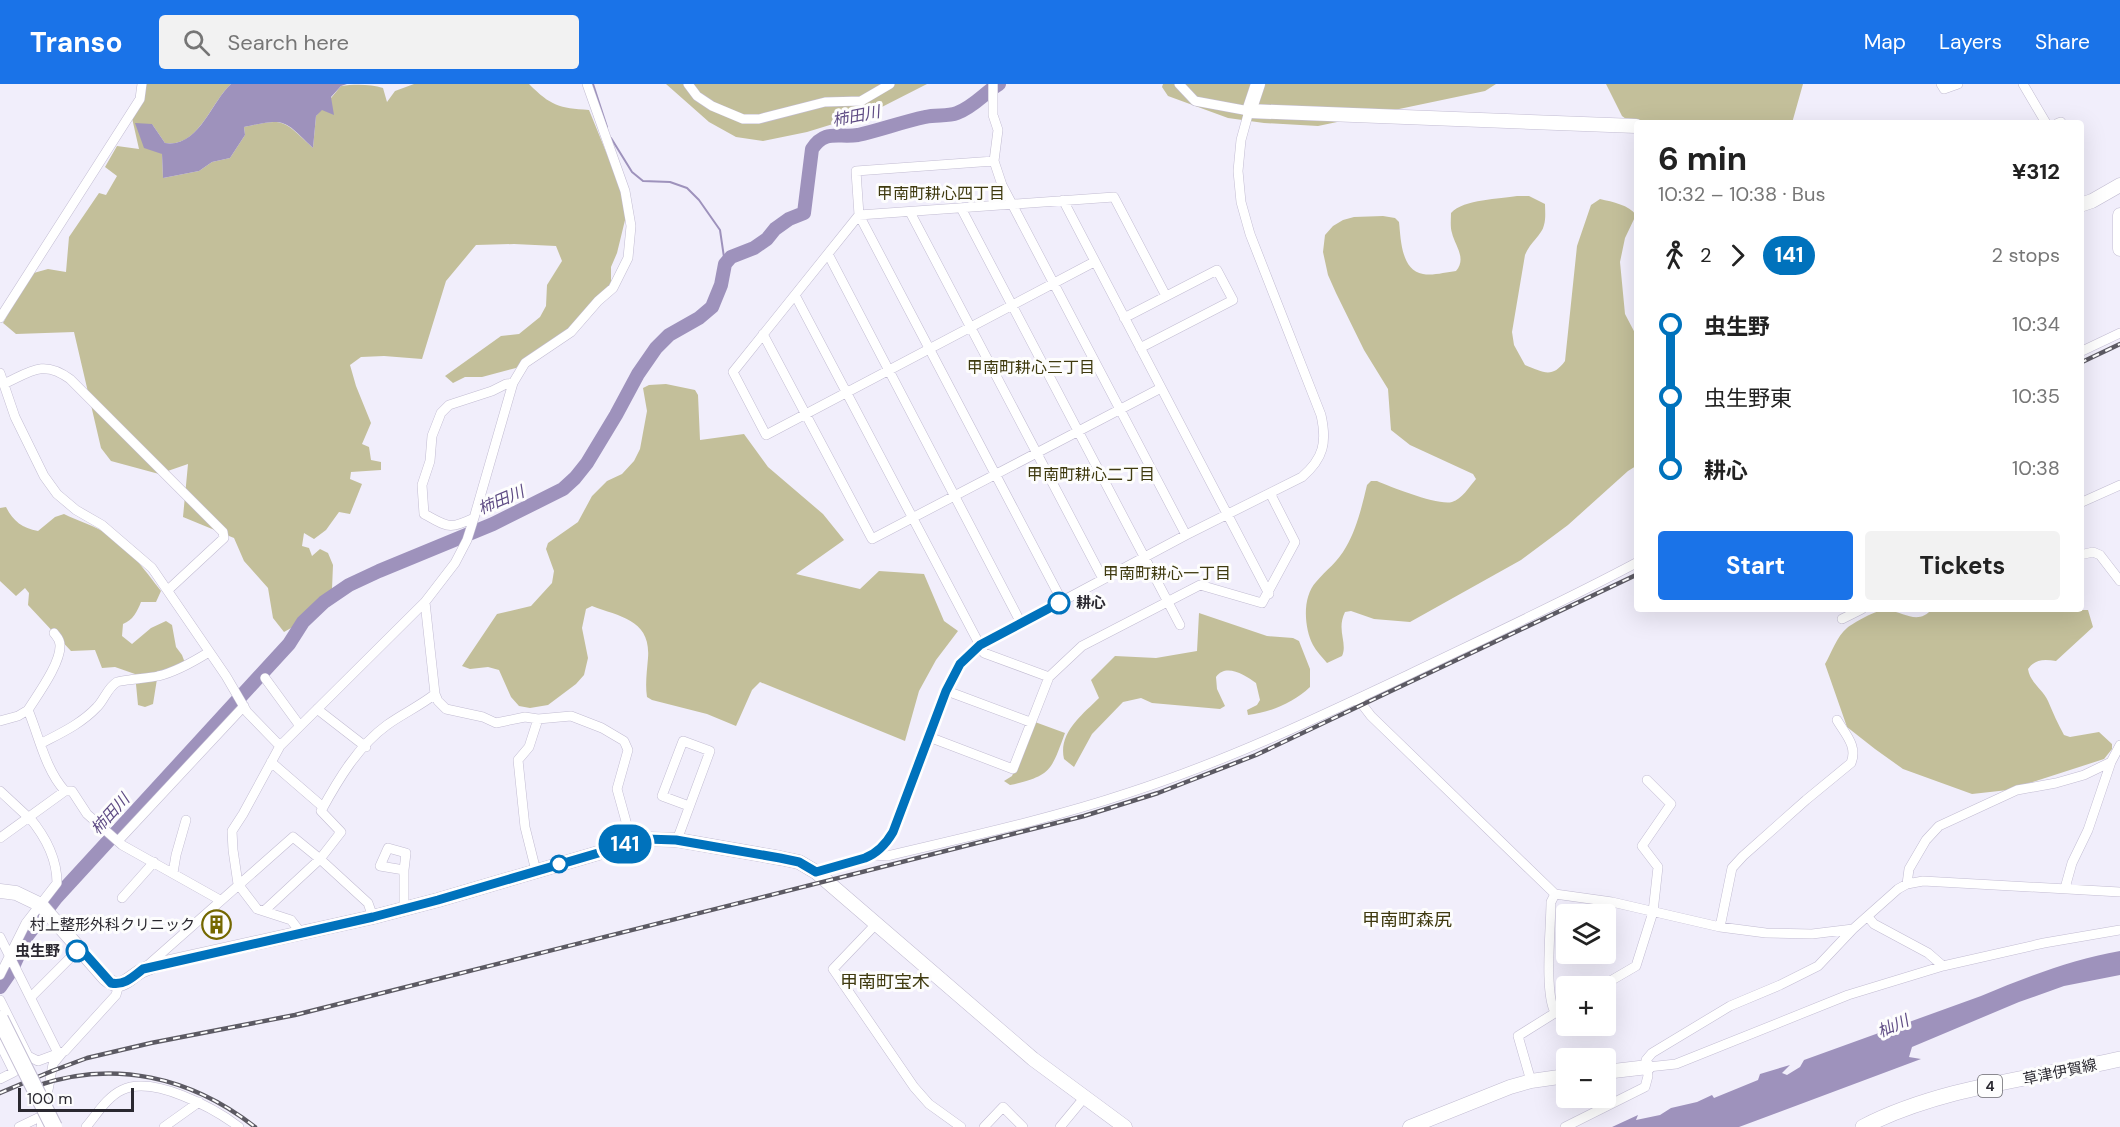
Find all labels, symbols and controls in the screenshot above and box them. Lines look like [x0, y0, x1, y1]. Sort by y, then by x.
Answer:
search box [159, 15, 579, 69]
text: Transo [30, 24, 123, 61]
icon: search [180, 26, 213, 59]
text: Search here [228, 28, 349, 57]
text: Map [1864, 28, 1906, 56]
text: Layers [1939, 28, 2002, 56]
text: Share [2035, 28, 2090, 56]
water label: 柿田川 [830, 101, 884, 131]
text: 6 min [1658, 137, 1747, 180]
text: ¥312 [2012, 157, 2060, 186]
text: 10:32 – 10:38 · Bus [1658, 181, 1825, 207]
district label: 甲南町耕心四丁目 [877, 183, 1005, 204]
icon: walk [1658, 239, 1691, 272]
icon: forward [1721, 239, 1754, 272]
text: 141 [1775, 241, 1803, 269]
text: 2 [1700, 242, 1712, 268]
text: 2 stops [1992, 242, 2060, 268]
text: 10:34 [2012, 311, 2060, 337]
text: 虫生野 [1704, 312, 1770, 341]
district label: 甲南町耕心三丁目 [967, 357, 1095, 378]
text: 10:35 [2012, 383, 2060, 409]
text: 虫生野東 [1704, 384, 1792, 413]
text: 10:38 [2012, 455, 2060, 481]
text: 耕心 [1704, 456, 1748, 485]
district label: 甲南町耕心二丁目 [1027, 464, 1155, 485]
water label: 柿田川 [475, 480, 529, 519]
button: Start [1658, 531, 1853, 600]
button: Tickets [1865, 531, 2060, 600]
district label: 甲南町耕心一丁目 [1103, 563, 1231, 584]
marker: 耕心 [1048, 592, 1070, 614]
place label: 耕心 [1076, 593, 1106, 613]
water label: 柿田川 [86, 788, 135, 839]
line badge: 141 [590, 824, 660, 864]
text: 141 [611, 830, 639, 858]
unlabelled marker [550, 855, 568, 873]
map controls [1556, 904, 1616, 1108]
button: layers [1556, 904, 1616, 964]
district label: 甲南町森尻 [1362, 908, 1452, 932]
building icon: 村上整形外科クリニック [200, 909, 232, 941]
place label: 村上整形外科クリニック [30, 915, 195, 935]
marker: 虫生野 [66, 940, 88, 962]
place label: 虫生野 [15, 941, 60, 961]
district label: 甲南町宝木 [840, 970, 930, 994]
button: + [1556, 976, 1616, 1036]
water label: 杣川 [1874, 1009, 1914, 1042]
button: − [1556, 1048, 1616, 1108]
street label: 草津伊賀線 [2021, 1054, 2099, 1090]
road number: 4 [1978, 1075, 2002, 1097]
scale bar [18, 1085, 134, 1112]
text: 100 m [27, 1088, 72, 1109]

